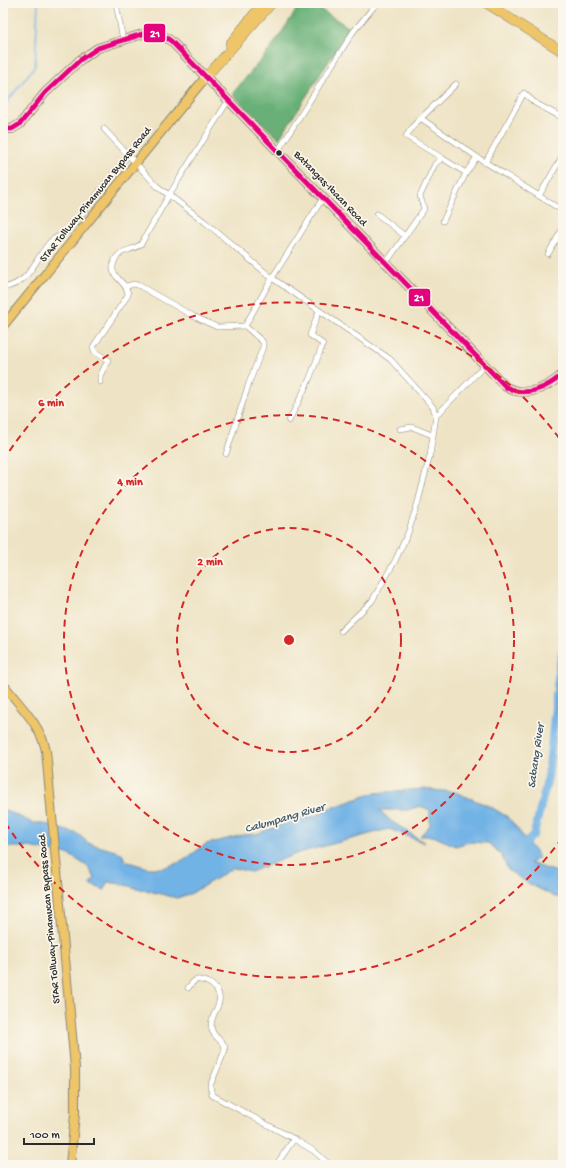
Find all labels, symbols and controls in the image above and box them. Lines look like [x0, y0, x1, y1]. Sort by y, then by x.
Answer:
line badge: 21 [143, 23, 166, 43]
text: 21 [150, 29, 160, 41]
street label: STAR Tollway-Pinamucan Bypass Road [38, 124, 155, 265]
unlabelled marker [274, 148, 284, 158]
street label: Batangas-Ibaan Road [290, 148, 370, 230]
line badge: 21 [408, 288, 431, 307]
text: 21 [414, 293, 424, 305]
text: 6 min [38, 397, 64, 411]
text: 4 min [116, 476, 143, 490]
text: 2 min [197, 556, 223, 570]
centre of rings [282, 633, 296, 647]
water label: Sabang River [526, 720, 549, 789]
water label: Calumpang River [243, 800, 329, 837]
street label: STAR Tollway-Pinamucan Bypass Road [36, 832, 63, 1004]
scale bar [24, 1120, 94, 1146]
text: 100 m [29, 1129, 60, 1143]

